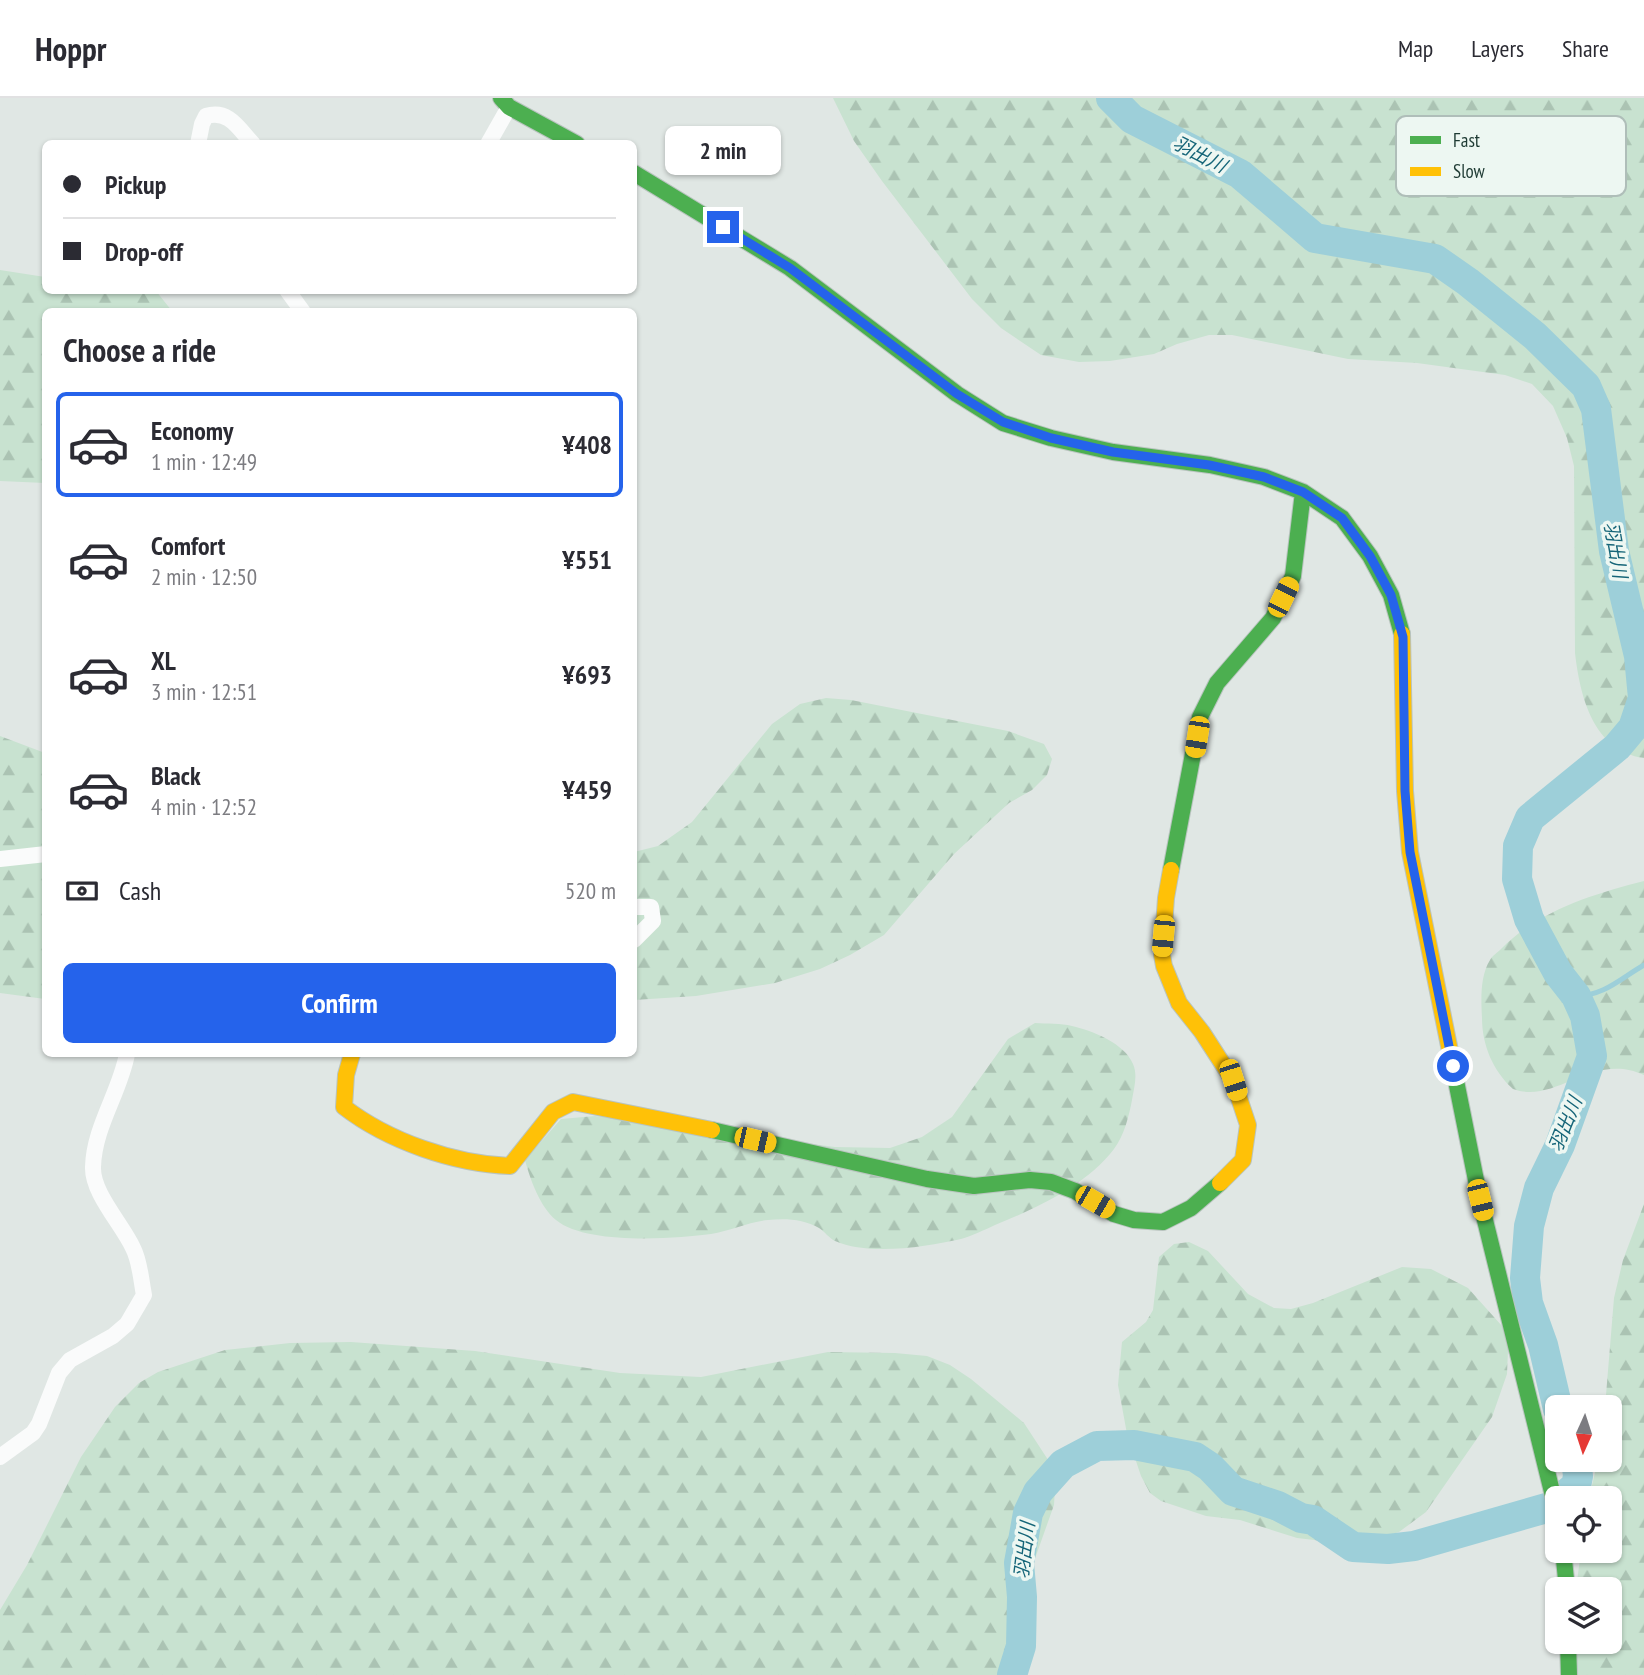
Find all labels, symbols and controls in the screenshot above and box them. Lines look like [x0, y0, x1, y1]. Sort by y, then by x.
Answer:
text: Hoppr [35, 27, 106, 70]
text: Map [1398, 33, 1433, 64]
text: Layers [1471, 33, 1524, 64]
text: Share [1562, 33, 1609, 64]
legend [1396, 116, 1626, 196]
callout: 2 min [665, 125, 781, 174]
text: Fast [1453, 128, 1481, 152]
water label: 羽出川 [1169, 130, 1233, 179]
text: 2 min [700, 136, 746, 165]
text: Slow [1453, 159, 1486, 183]
text: Pickup [105, 168, 166, 201]
route end [707, 211, 739, 243]
text: Drop-off [105, 235, 183, 268]
text: Choose a ride [63, 329, 216, 371]
icon: car [67, 413, 130, 476]
text: Economy [151, 414, 233, 447]
text: ¥408 [562, 428, 612, 461]
text: 1 min · 12:49 [151, 447, 257, 476]
water label: 羽出川 [1599, 520, 1633, 582]
icon: car [67, 528, 130, 591]
text: Comfort [151, 529, 225, 562]
text: ¥551 [562, 543, 612, 576]
text: 2 min · 12:50 [151, 562, 257, 591]
car [1265, 574, 1302, 620]
icon: car [67, 643, 130, 706]
text: XL [151, 644, 176, 677]
text: ¥693 [562, 658, 612, 691]
text: 3 min · 12:51 [151, 677, 257, 706]
car [1184, 715, 1211, 759]
icon: car [67, 758, 130, 821]
text: Black [151, 759, 201, 792]
text: ¥459 [562, 773, 612, 806]
text: 4 min · 12:52 [151, 792, 257, 821]
icon: cash [63, 872, 101, 910]
text: Cash [119, 874, 161, 907]
text: 520 m [565, 876, 616, 905]
car [1151, 914, 1176, 958]
button: Confirm [63, 963, 616, 1043]
route start [1437, 1050, 1469, 1082]
car [1217, 1057, 1250, 1103]
water label: 羽出川 [1543, 1091, 1588, 1155]
car [733, 1125, 778, 1155]
car [1465, 1177, 1496, 1223]
car [1072, 1182, 1119, 1222]
north arrow [1545, 1395, 1622, 1472]
map controls [1545, 1395, 1622, 1654]
button: locate [1545, 1486, 1622, 1563]
water label: 羽出川 [1009, 1518, 1040, 1580]
button: layers [1545, 1577, 1622, 1654]

